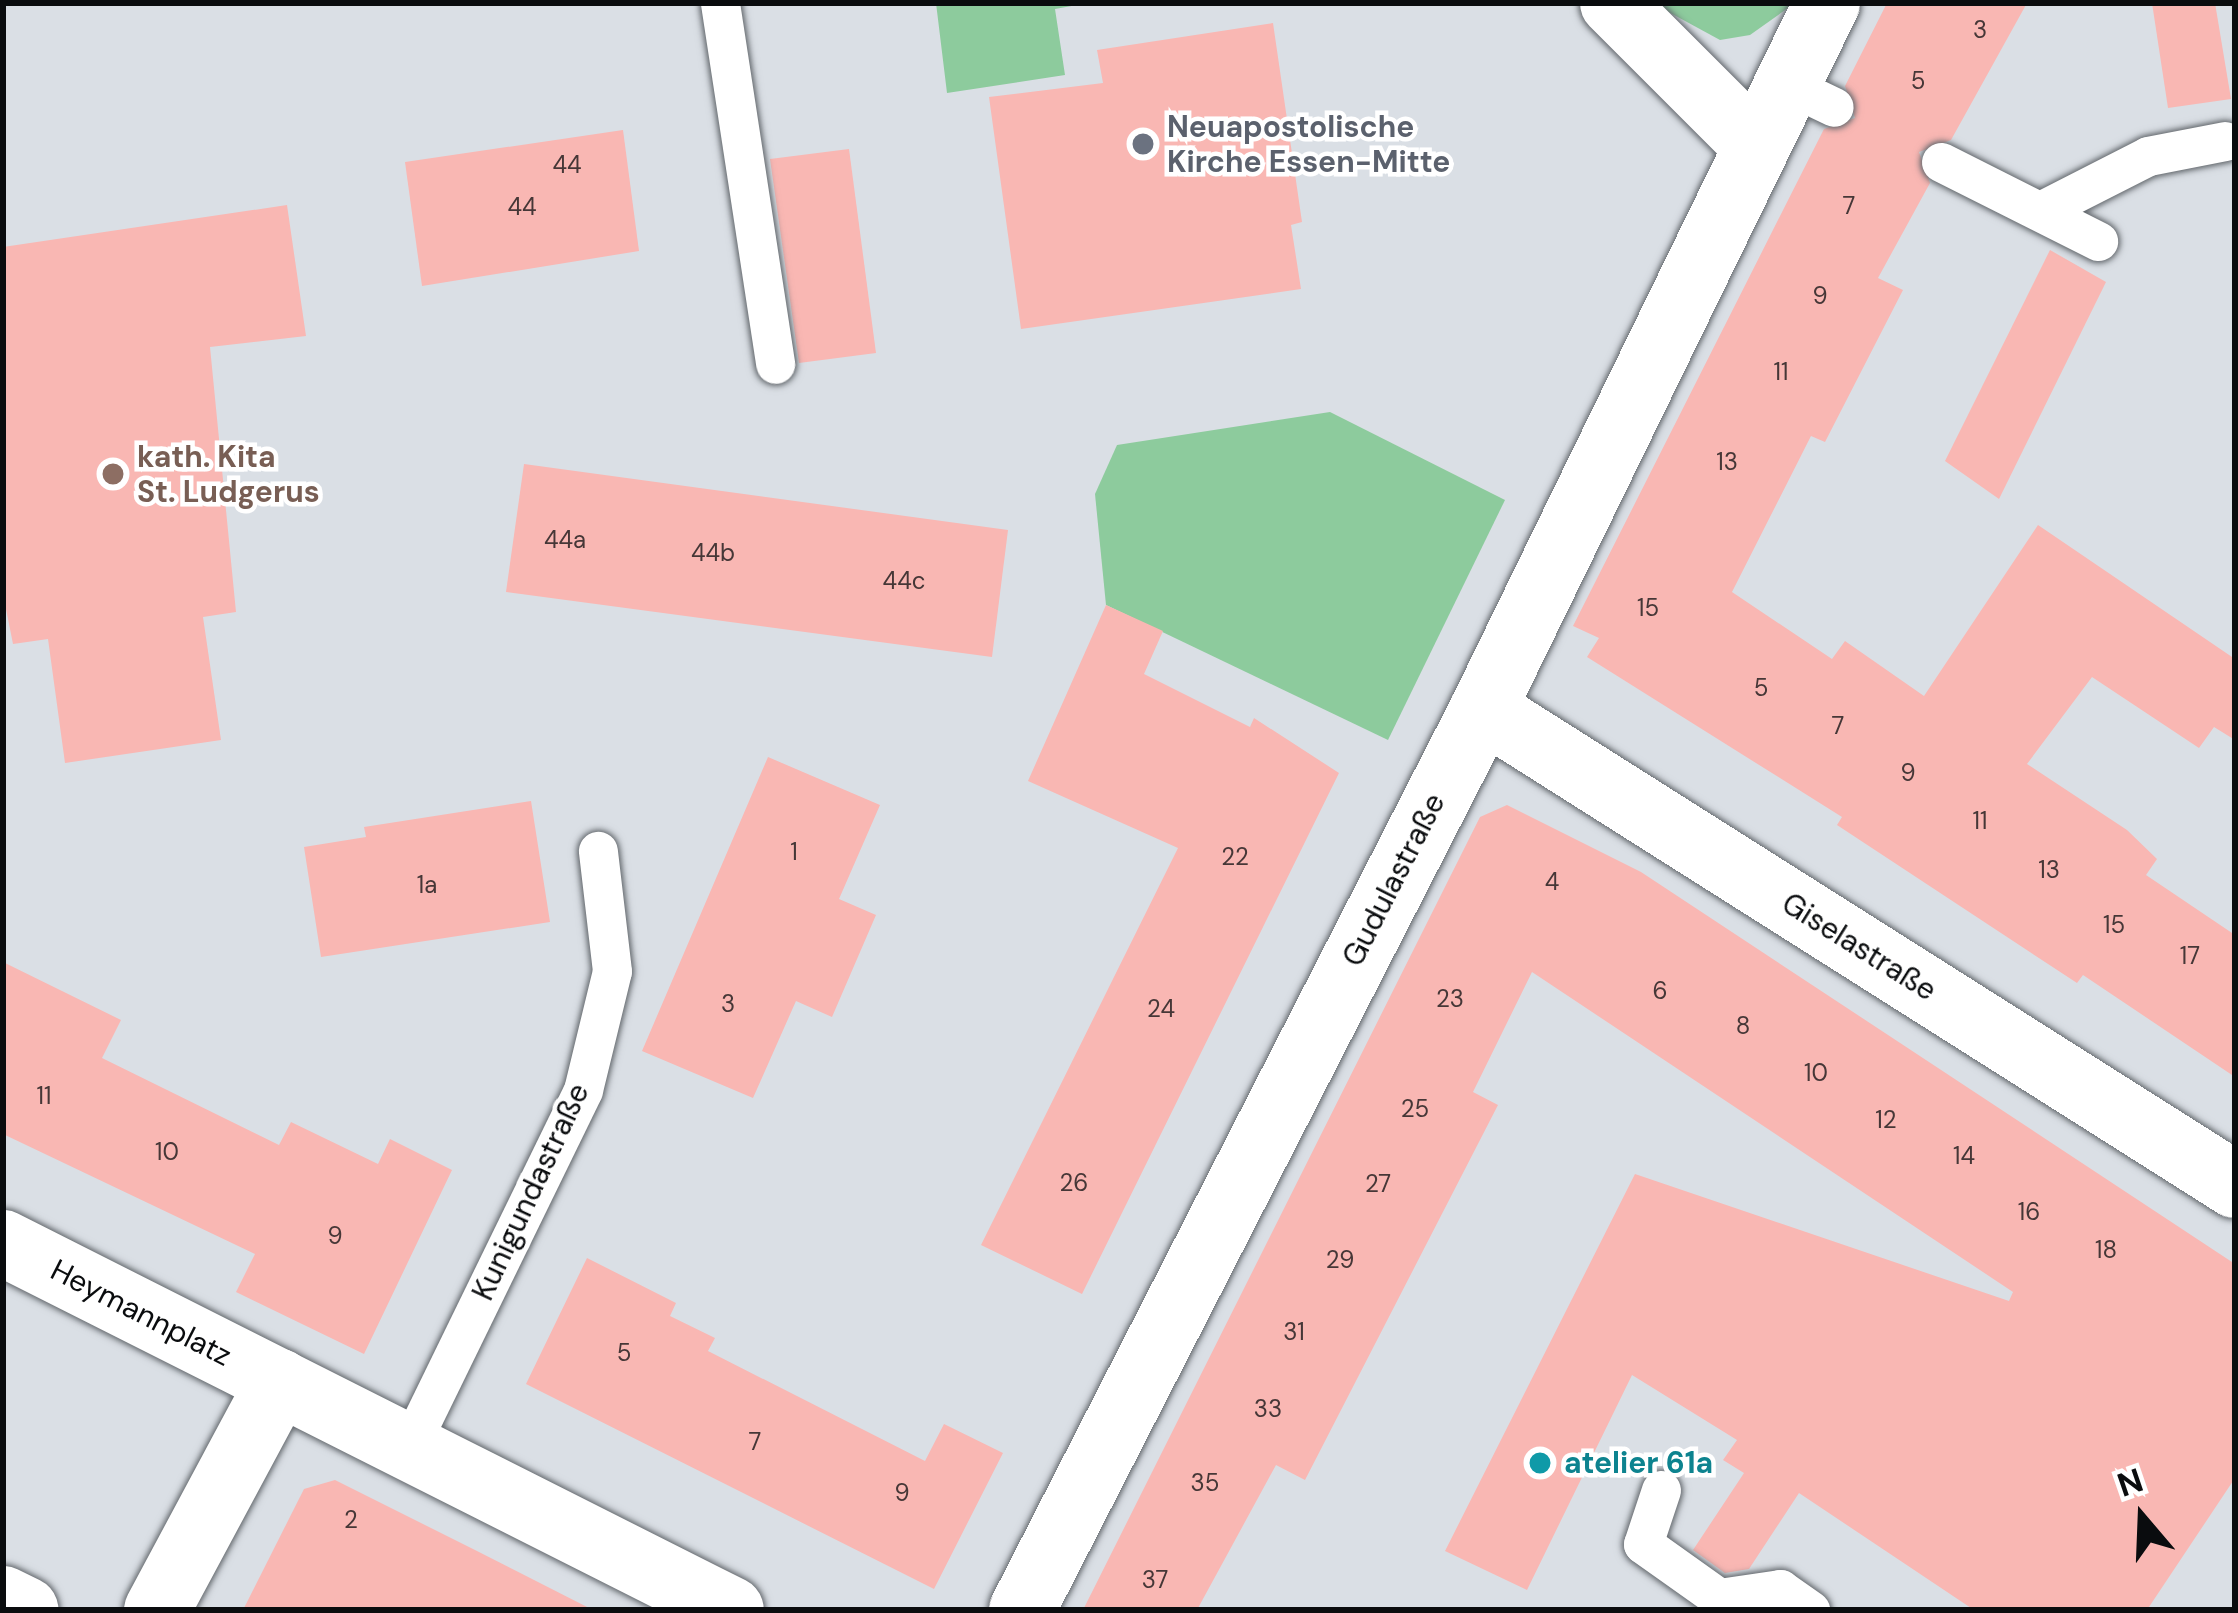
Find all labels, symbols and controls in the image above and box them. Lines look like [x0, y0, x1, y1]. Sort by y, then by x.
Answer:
house number: 3 [1973, 16, 1987, 44]
house number: 5 [1911, 67, 1925, 95]
place label: Neuapostolische Kirche Essen-Mitte [1167, 109, 1450, 180]
marker: Neuapostolische Kirche Essen-Mitte [1130, 131, 1156, 157]
house number: 44 [552, 151, 582, 179]
house number: 7 [1843, 192, 1855, 220]
house number: 44 [507, 193, 537, 221]
house number: 9 [1812, 282, 1828, 310]
house number: 11 [1774, 358, 1788, 386]
place label: kath. Kita St. Ludgerus [137, 439, 320, 510]
house number: 13 [1716, 448, 1738, 476]
marker: kath. Kita St. Ludgerus [100, 461, 126, 487]
house number: 44a [544, 526, 586, 554]
house number: 44b [691, 539, 735, 567]
house number: 44c [883, 567, 925, 595]
house number: 15 [1637, 594, 1659, 622]
house number: 5 [1754, 674, 1768, 702]
house number: 7 [1832, 712, 1844, 740]
house number: 9 [1900, 759, 1916, 787]
street label: Gudulastraße [1335, 788, 1453, 972]
house number: 11 [1973, 807, 1987, 835]
house number: 1 [790, 838, 798, 866]
house number: 22 [1221, 843, 1249, 871]
house number: 13 [2038, 856, 2060, 884]
house number: 4 [1545, 868, 1559, 896]
house number: 1a [417, 871, 437, 899]
street label: Giselastraße [1775, 885, 1943, 1009]
house number: 15 [2103, 911, 2125, 939]
house number: 17 [2180, 942, 2200, 970]
house number: 6 [1652, 977, 1668, 1005]
house number: 23 [1436, 985, 1464, 1013]
house number: 3 [721, 990, 735, 1018]
house number: 24 [1147, 995, 1175, 1023]
house number: 8 [1736, 1012, 1750, 1040]
house number: 10 [1804, 1059, 1828, 1087]
street label: Kunigundastraße [465, 1078, 597, 1306]
house number: 11 [37, 1082, 51, 1110]
house number: 25 [1401, 1095, 1429, 1123]
house number: 12 [1875, 1106, 1897, 1134]
house number: 10 [155, 1138, 179, 1166]
house number: 14 [1953, 1142, 1975, 1170]
house number: 26 [1060, 1169, 1088, 1197]
house number: 27 [1365, 1170, 1391, 1198]
house number: 16 [2018, 1198, 2040, 1226]
house number: 9 [327, 1222, 343, 1250]
house number: 18 [2095, 1236, 2117, 1264]
house number: 29 [1326, 1246, 1354, 1274]
street label: Heymannplatz [45, 1252, 237, 1374]
house number: 31 [1283, 1318, 1305, 1346]
house number: 5 [617, 1339, 631, 1367]
house number: 33 [1254, 1395, 1282, 1423]
house number: 7 [749, 1428, 761, 1456]
place label: atelier 61a [1564, 1445, 1713, 1481]
marker: atelier 61a [1527, 1450, 1553, 1476]
north arrow [2082, 1457, 2202, 1577]
text: N [2112, 1458, 2148, 1507]
house number: 35 [1191, 1469, 1219, 1497]
house number: 9 [894, 1479, 910, 1507]
house number: 2 [344, 1506, 358, 1534]
house number: 37 [1142, 1566, 1168, 1594]

